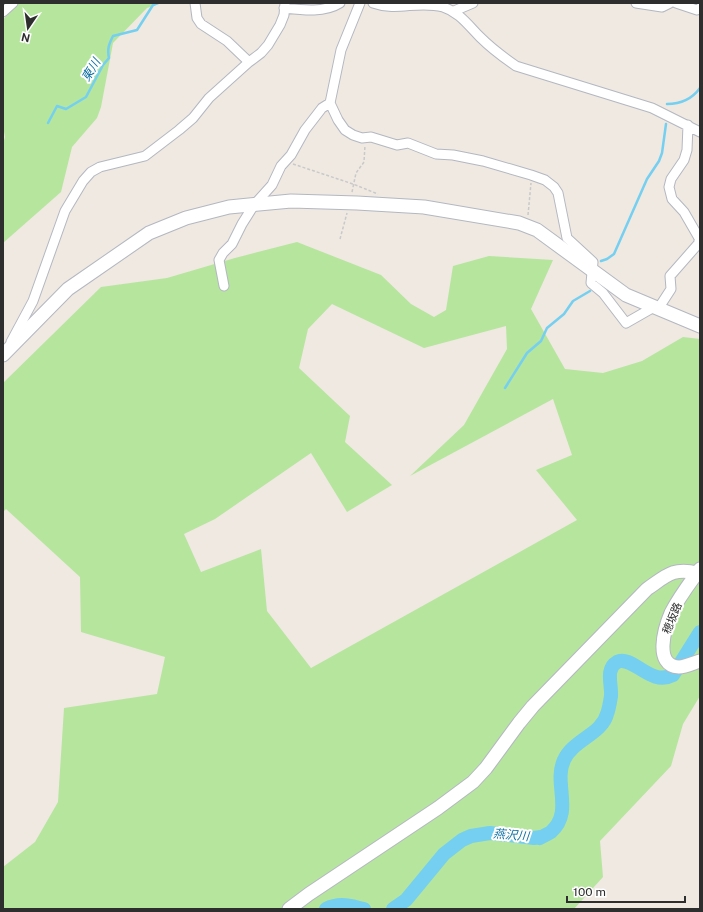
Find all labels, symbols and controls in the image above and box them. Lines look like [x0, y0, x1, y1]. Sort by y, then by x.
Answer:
north arrow [8, 8, 48, 48]
text: N [20, 31, 31, 45]
water label: 東川 [79, 54, 104, 84]
street label: 穂坂路 [660, 600, 684, 636]
water label: 燕沢川 [492, 826, 532, 844]
scale bar [567, 878, 685, 904]
text: 100 m [573, 885, 606, 899]

